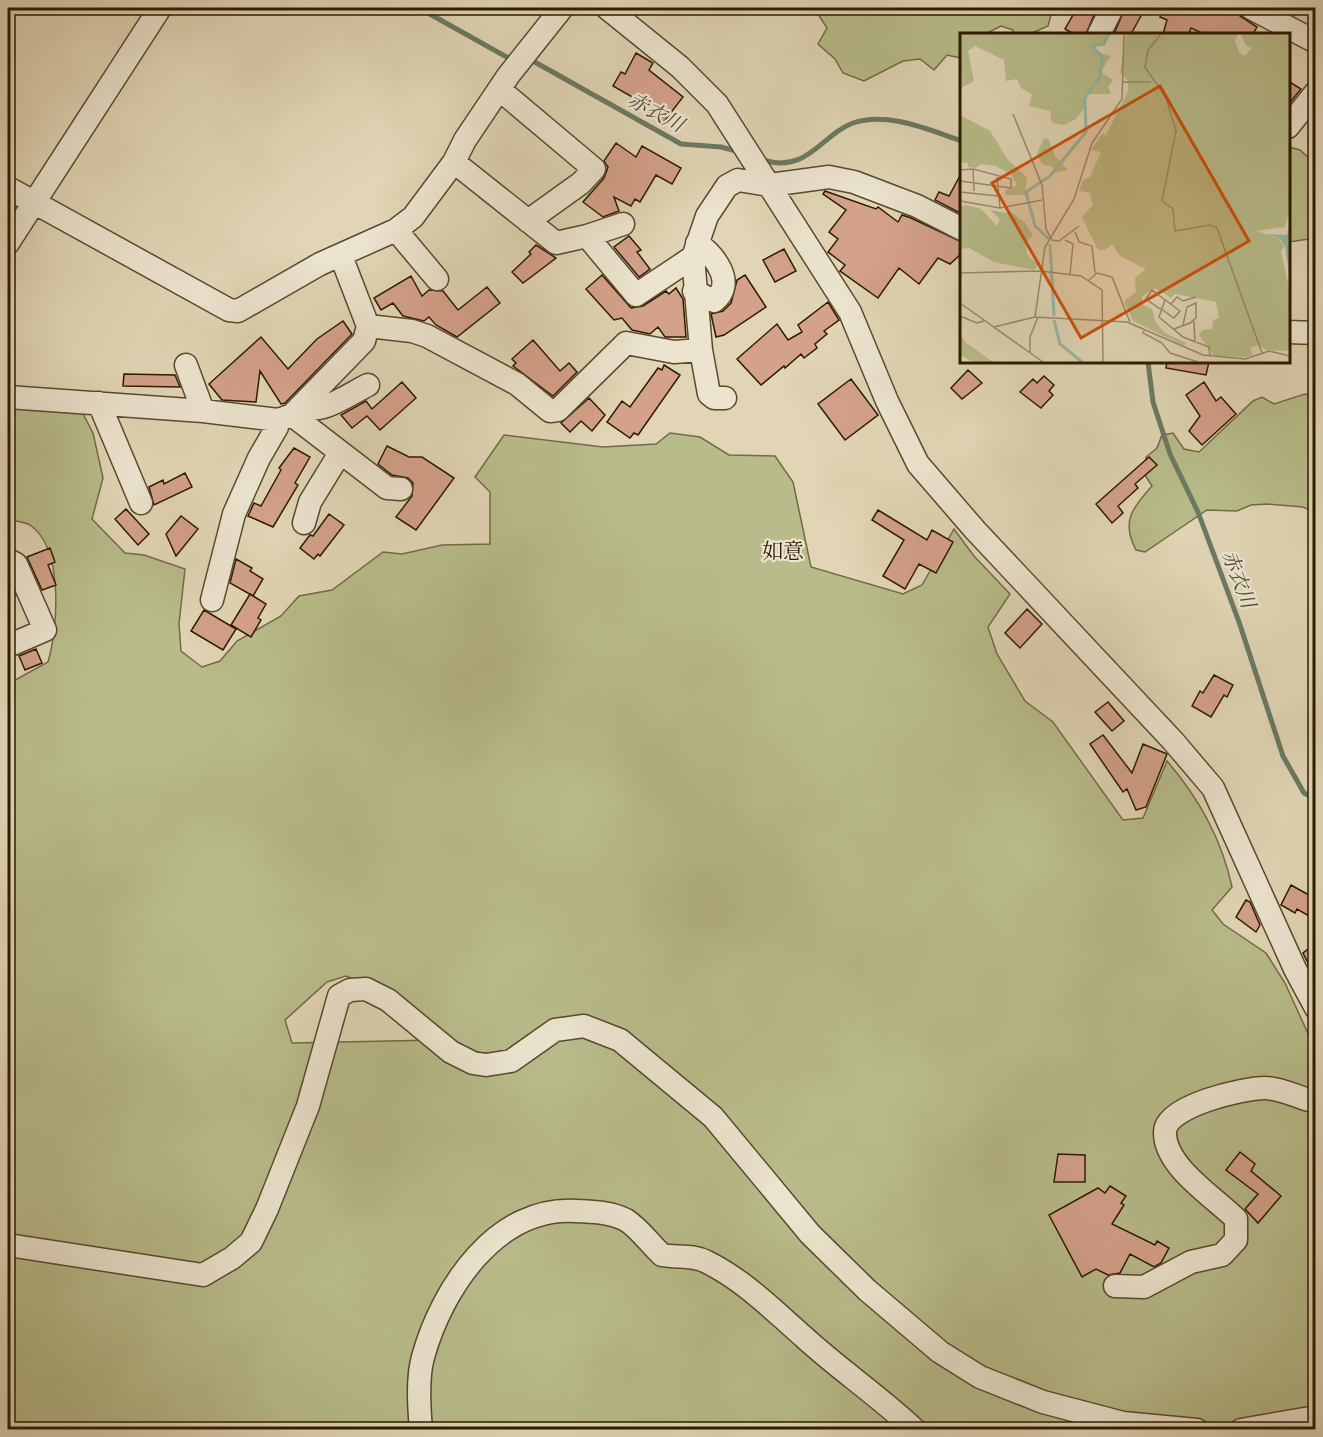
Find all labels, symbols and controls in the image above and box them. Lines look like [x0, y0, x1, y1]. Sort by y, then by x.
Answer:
inset map [960, 33, 1290, 363]
water label: 赤衣川 [624, 87, 690, 138]
district label: 如意 [762, 538, 804, 563]
water label: 赤衣川 [1217, 547, 1262, 613]

